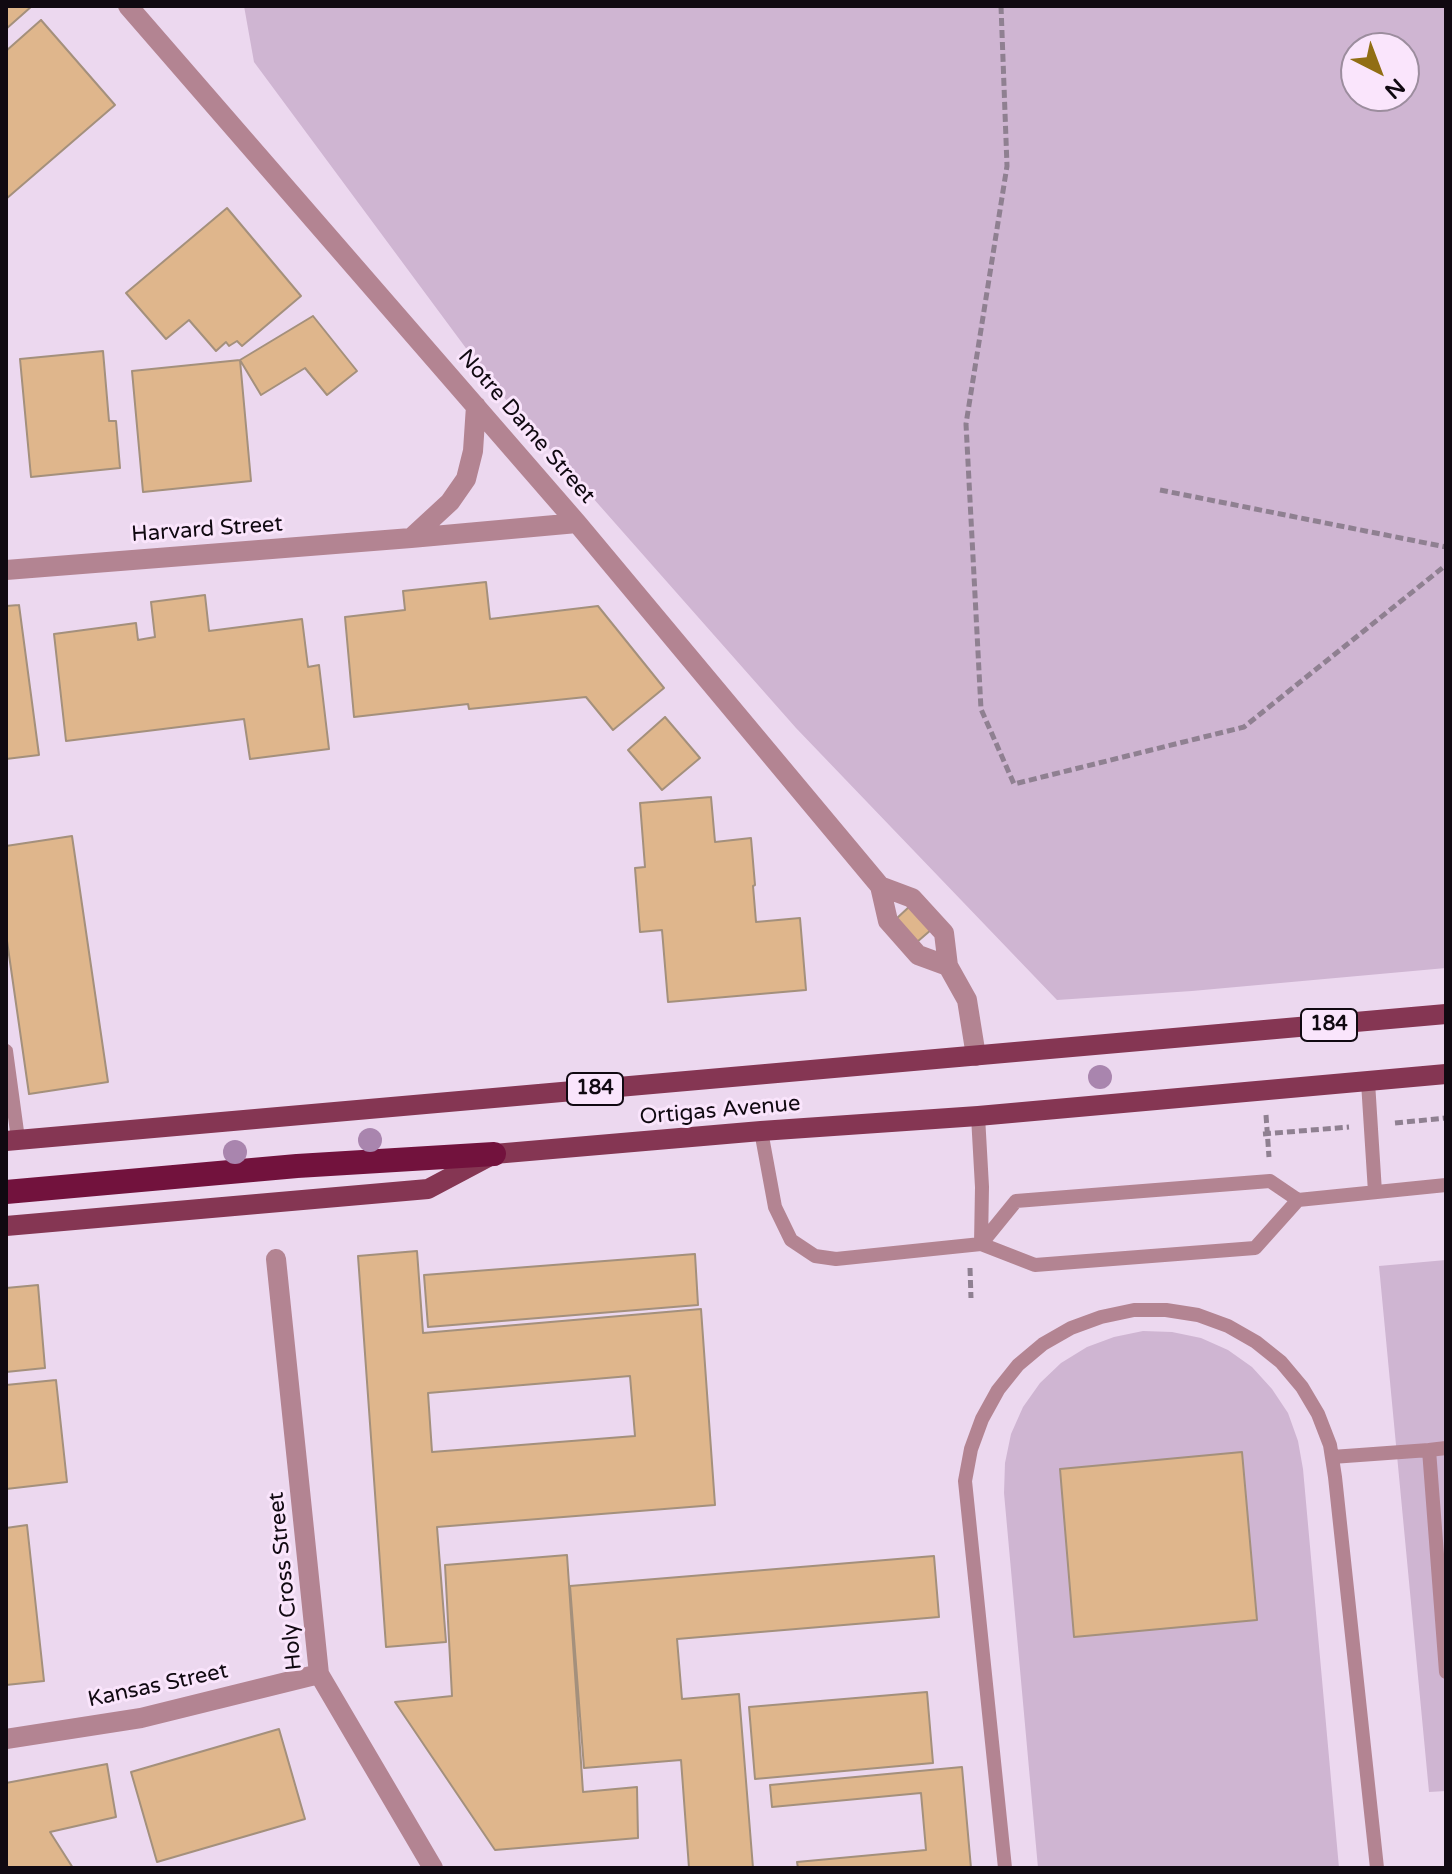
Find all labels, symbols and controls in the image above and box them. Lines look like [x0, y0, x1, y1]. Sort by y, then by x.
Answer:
north arrow [1340, 32, 1420, 112]
text: N [1379, 73, 1410, 104]
street label: Notre Dame Street [452, 345, 600, 509]
street label: Harvard Street [130, 512, 284, 548]
road number: 184 [1301, 1009, 1357, 1041]
road number: 184 [567, 1073, 623, 1105]
street label: Ortigas Avenue [639, 1091, 801, 1131]
street label: Holy Cross Street [264, 1491, 308, 1671]
street label: Kansas Street [86, 1658, 230, 1714]

